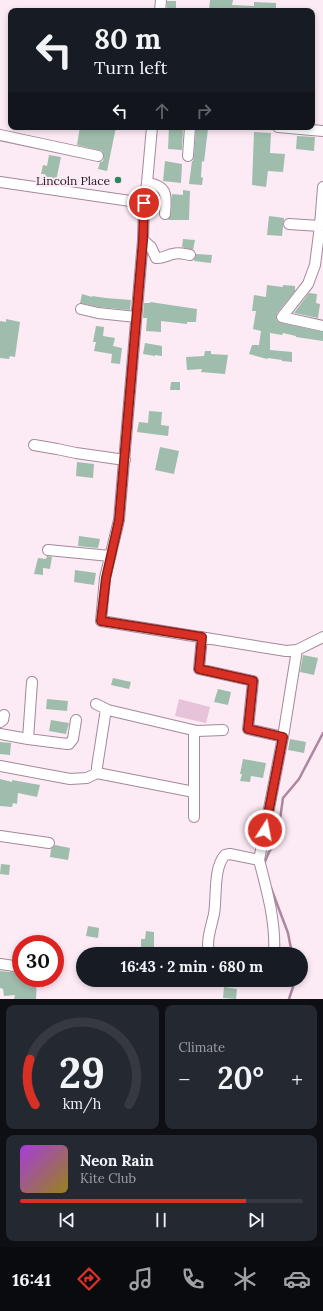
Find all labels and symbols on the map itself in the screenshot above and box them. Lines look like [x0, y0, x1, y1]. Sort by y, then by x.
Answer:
place label: Lincoln Place [36, 173, 110, 188]
marker: Lincoln Place [113, 175, 123, 185]
pin [127, 186, 161, 220]
position arrow [244, 809, 286, 851]
speed limit sign: 30 [12, 935, 64, 987]

